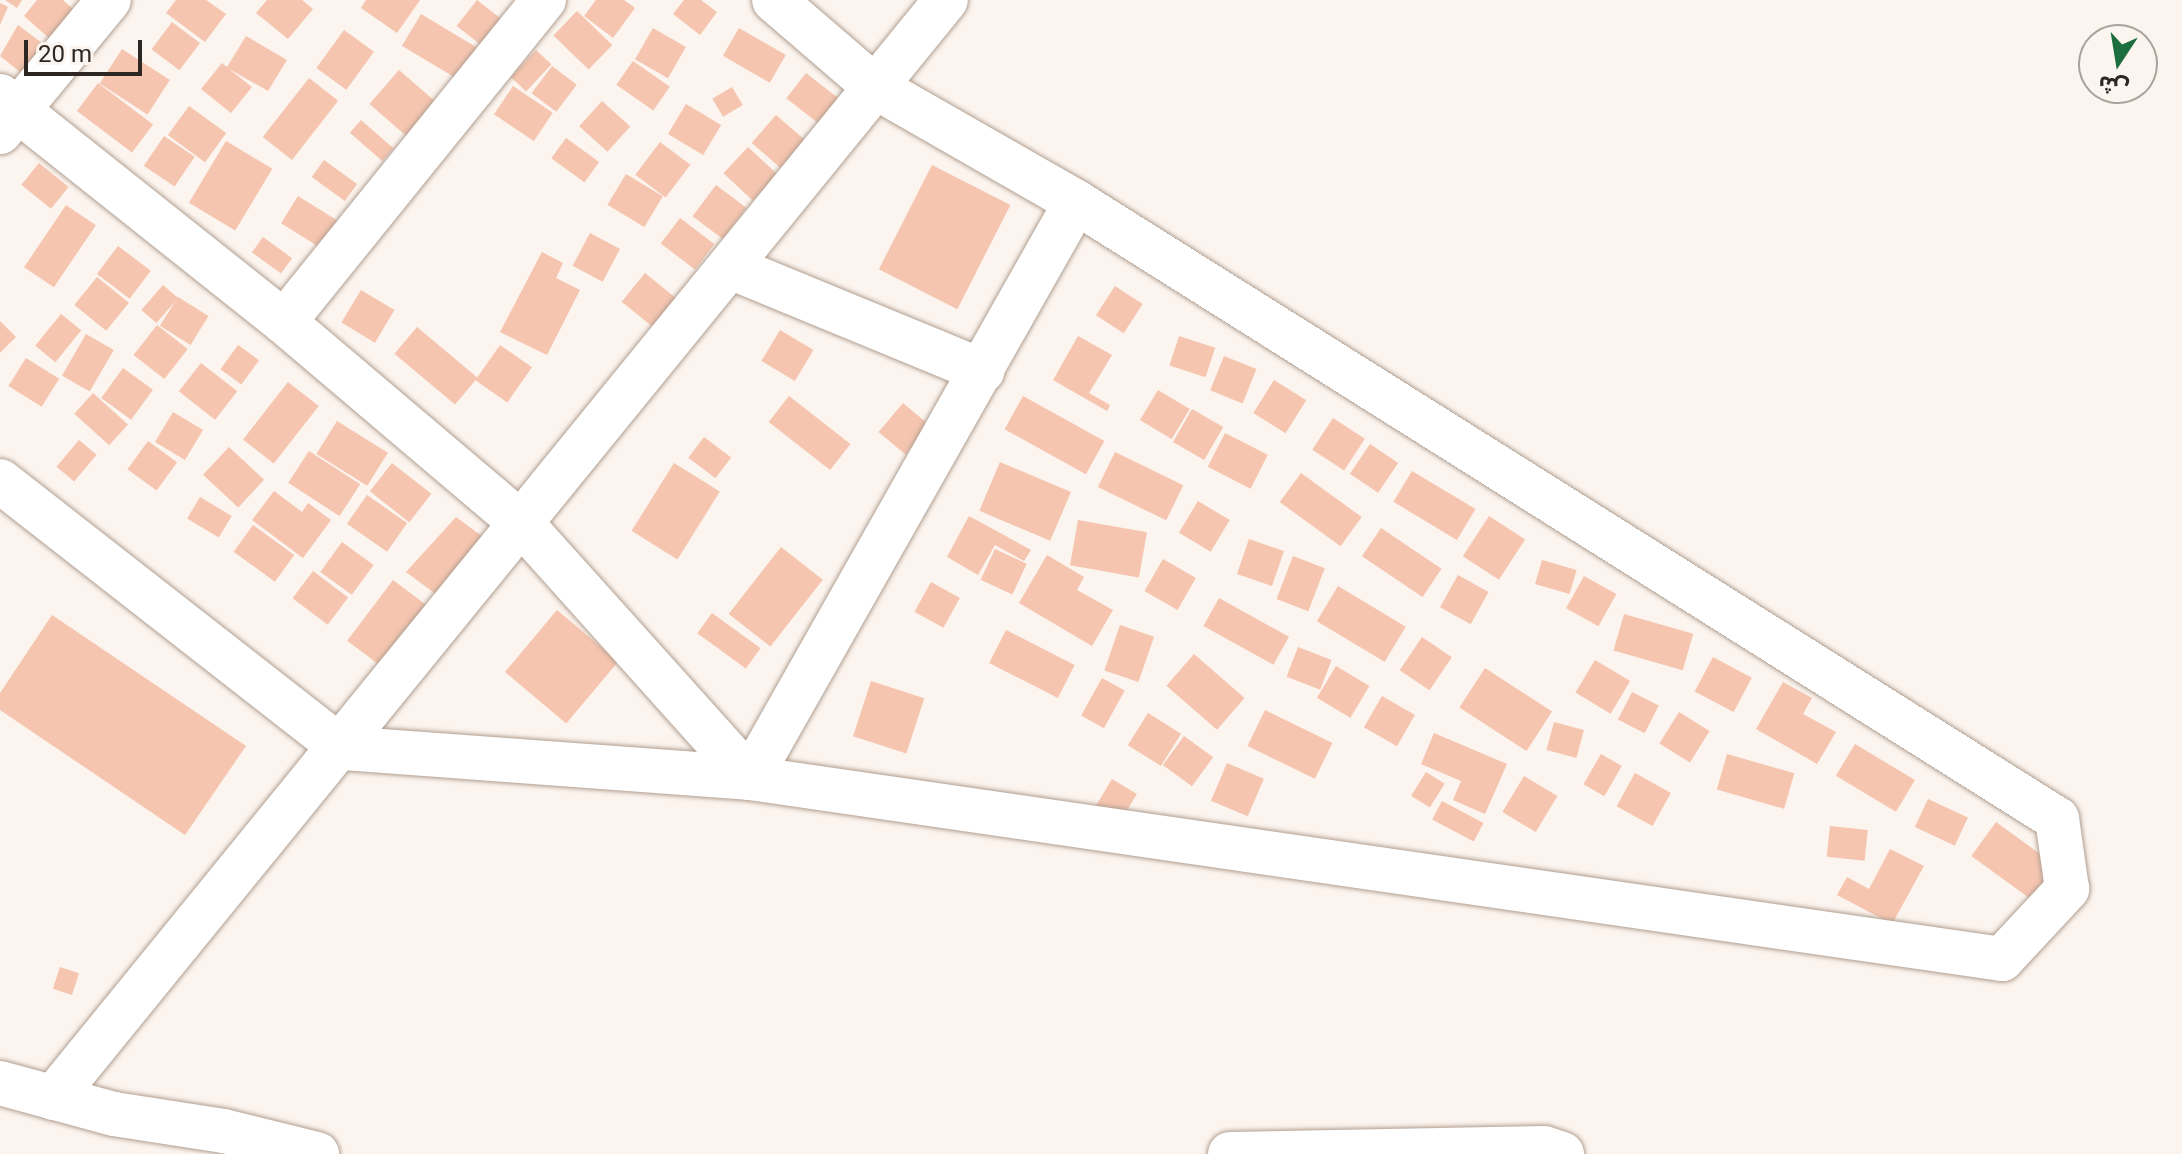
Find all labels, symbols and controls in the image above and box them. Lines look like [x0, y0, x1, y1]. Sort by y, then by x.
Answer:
scale bar [28, 24, 146, 74]
north arrow [2078, 24, 2158, 104]
text: 20 m [38, 40, 92, 68]
text: ش [2096, 71, 2131, 101]

